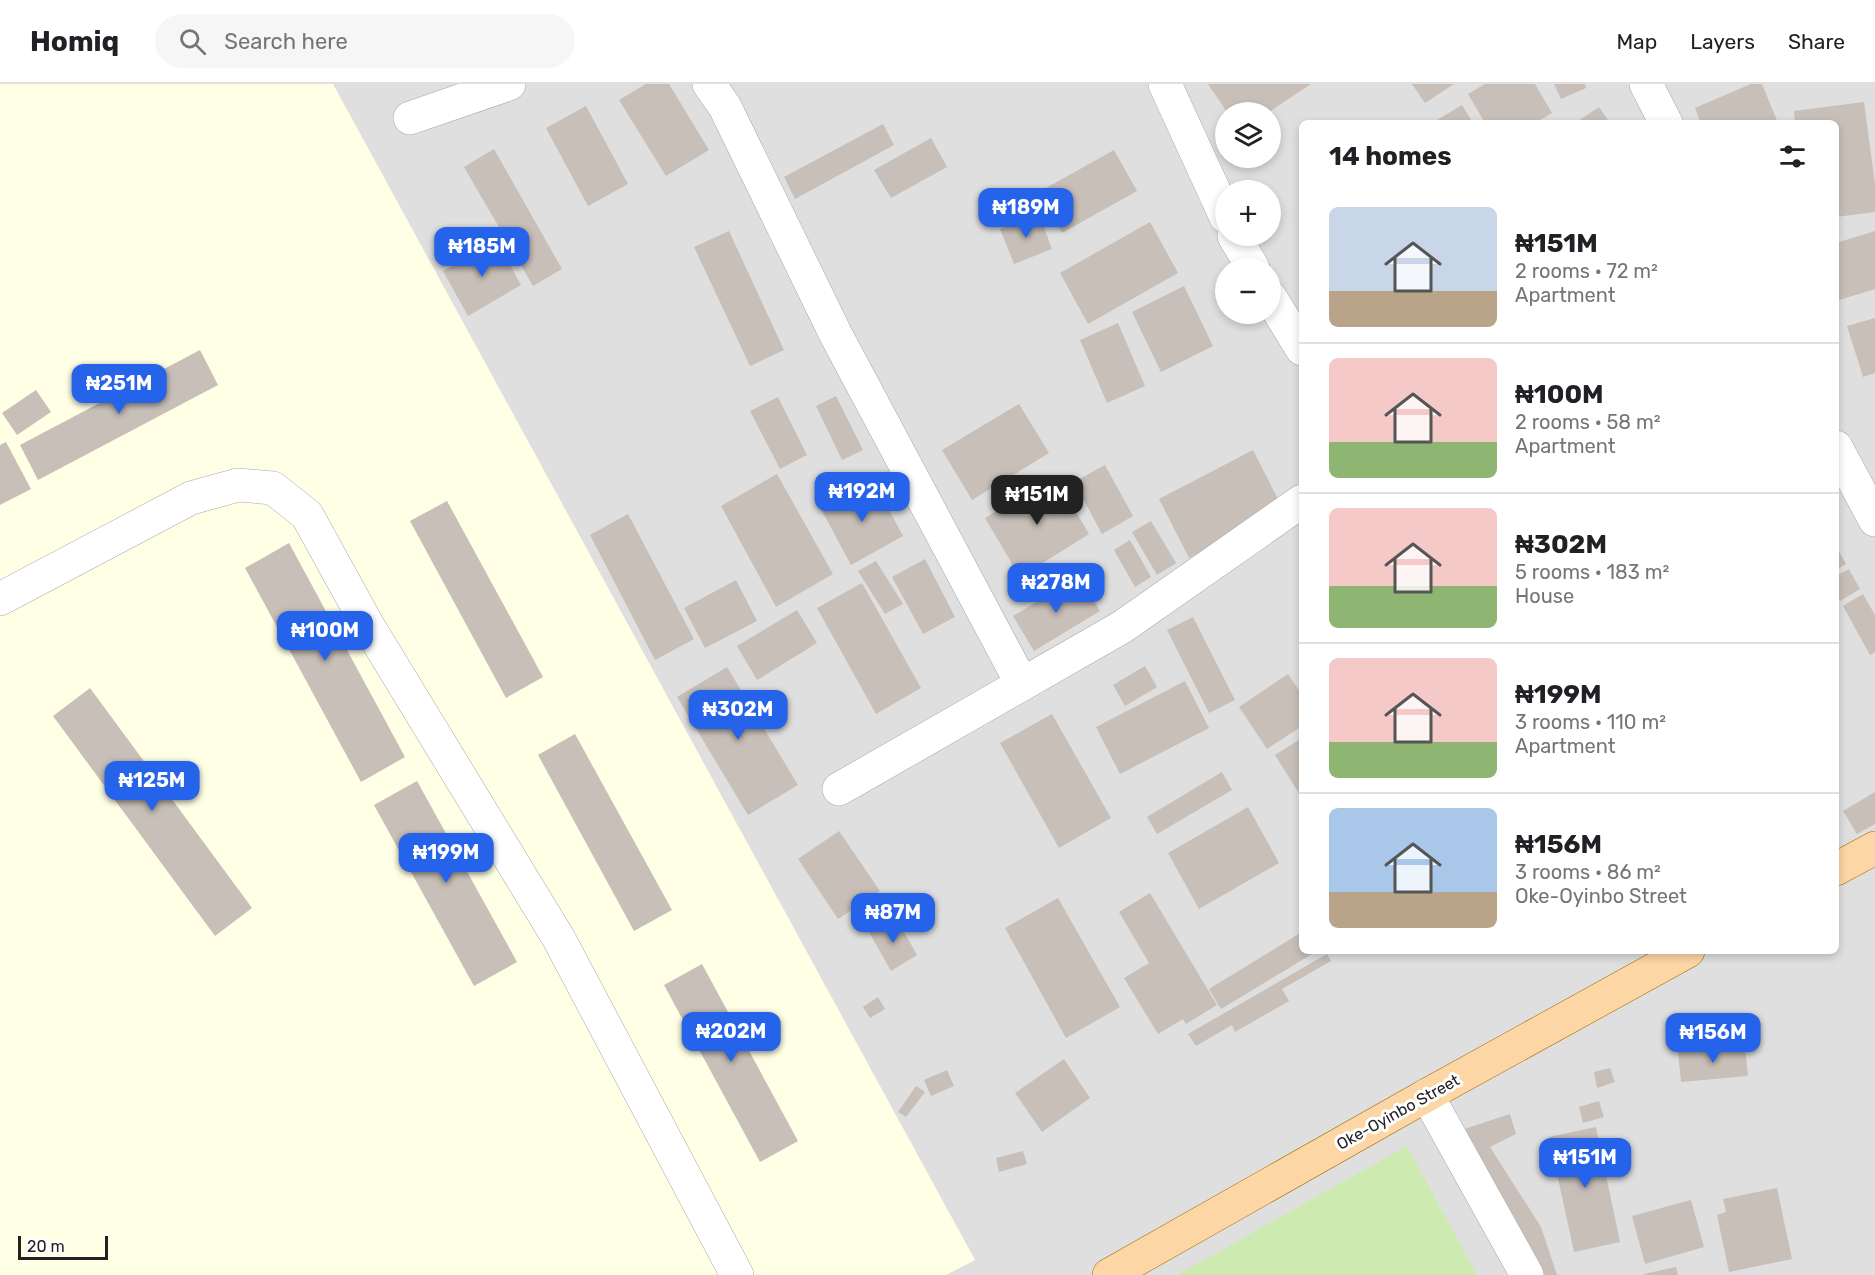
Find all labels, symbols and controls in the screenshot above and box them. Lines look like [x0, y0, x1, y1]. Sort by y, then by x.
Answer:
search box [155, 14, 575, 68]
text: Homiq [30, 25, 119, 58]
icon: search [176, 25, 209, 58]
text: Search here [224, 28, 348, 55]
text: Map [1616, 29, 1657, 54]
text: Layers [1690, 29, 1755, 54]
text: Share [1788, 29, 1845, 54]
map controls [1215, 102, 1281, 324]
button: layers [1215, 102, 1281, 168]
icon: filters [1776, 140, 1809, 173]
text: 14 homes [1329, 141, 1452, 172]
button: + [1215, 180, 1281, 246]
pin: ₦189M [984, 188, 1068, 239]
text: ₦189M [992, 195, 1060, 219]
pin: ₦185M [440, 227, 524, 278]
text: ₦151M [1515, 228, 1598, 259]
icon: home [1377, 231, 1449, 303]
text: ₦185M [448, 234, 516, 258]
button: − [1215, 258, 1281, 324]
text: 2 rooms · 72 m² [1515, 259, 1658, 283]
text: Apartment [1515, 283, 1616, 307]
pin: ₦251M [77, 364, 161, 415]
text: ₦251M [86, 371, 152, 395]
text: ₦100M [1515, 379, 1604, 410]
icon: home [1377, 382, 1449, 454]
text: 2 rooms · 58 m² [1515, 410, 1661, 434]
text: Apartment [1515, 434, 1616, 458]
pin: ₦192M [820, 472, 904, 523]
pin: ₦151M [995, 475, 1079, 526]
text: ₦192M [829, 479, 895, 503]
text: ₦151M [1005, 482, 1069, 506]
text: ₦302M [1515, 529, 1607, 560]
icon: home [1377, 532, 1449, 604]
text: 5 rooms · 183 m² [1515, 560, 1669, 584]
pin: ₦278M [1014, 563, 1098, 614]
text: ₦278M [1021, 570, 1091, 594]
text: House [1515, 584, 1574, 608]
pin: ₦100M [283, 611, 367, 662]
text: ₦100M [291, 618, 359, 642]
text: ₦199M [1515, 679, 1602, 710]
icon: home [1377, 682, 1449, 754]
pin: ₦302M [696, 690, 780, 741]
text: ₦302M [703, 697, 773, 721]
text: 3 rooms · 110 m² [1515, 710, 1666, 734]
text: Apartment [1515, 734, 1616, 758]
pin: ₦125M [110, 761, 194, 812]
text: ₦125M [119, 768, 185, 792]
text: ₦156M [1515, 829, 1602, 860]
icon: home [1377, 832, 1449, 904]
pin: ₦199M [404, 833, 488, 884]
text: ₦199M [413, 840, 479, 864]
text: 3 rooms · 86 m² [1515, 860, 1661, 884]
text: Oke-Oyinbo Street [1515, 884, 1687, 908]
pin: ₦87M [857, 893, 929, 944]
text: ₦87M [865, 900, 921, 924]
pin: ₦202M [689, 1012, 773, 1063]
pin: ₦156M [1671, 1013, 1755, 1064]
text: ₦202M [696, 1019, 766, 1043]
text: ₦156M [1680, 1020, 1746, 1044]
street label: Oke-Oyinbo Street [1333, 1070, 1463, 1154]
pin: ₦151M [1543, 1138, 1627, 1189]
text: ₦151M [1553, 1145, 1617, 1169]
scale bar [18, 1233, 108, 1260]
text: 20 m [27, 1237, 65, 1256]

